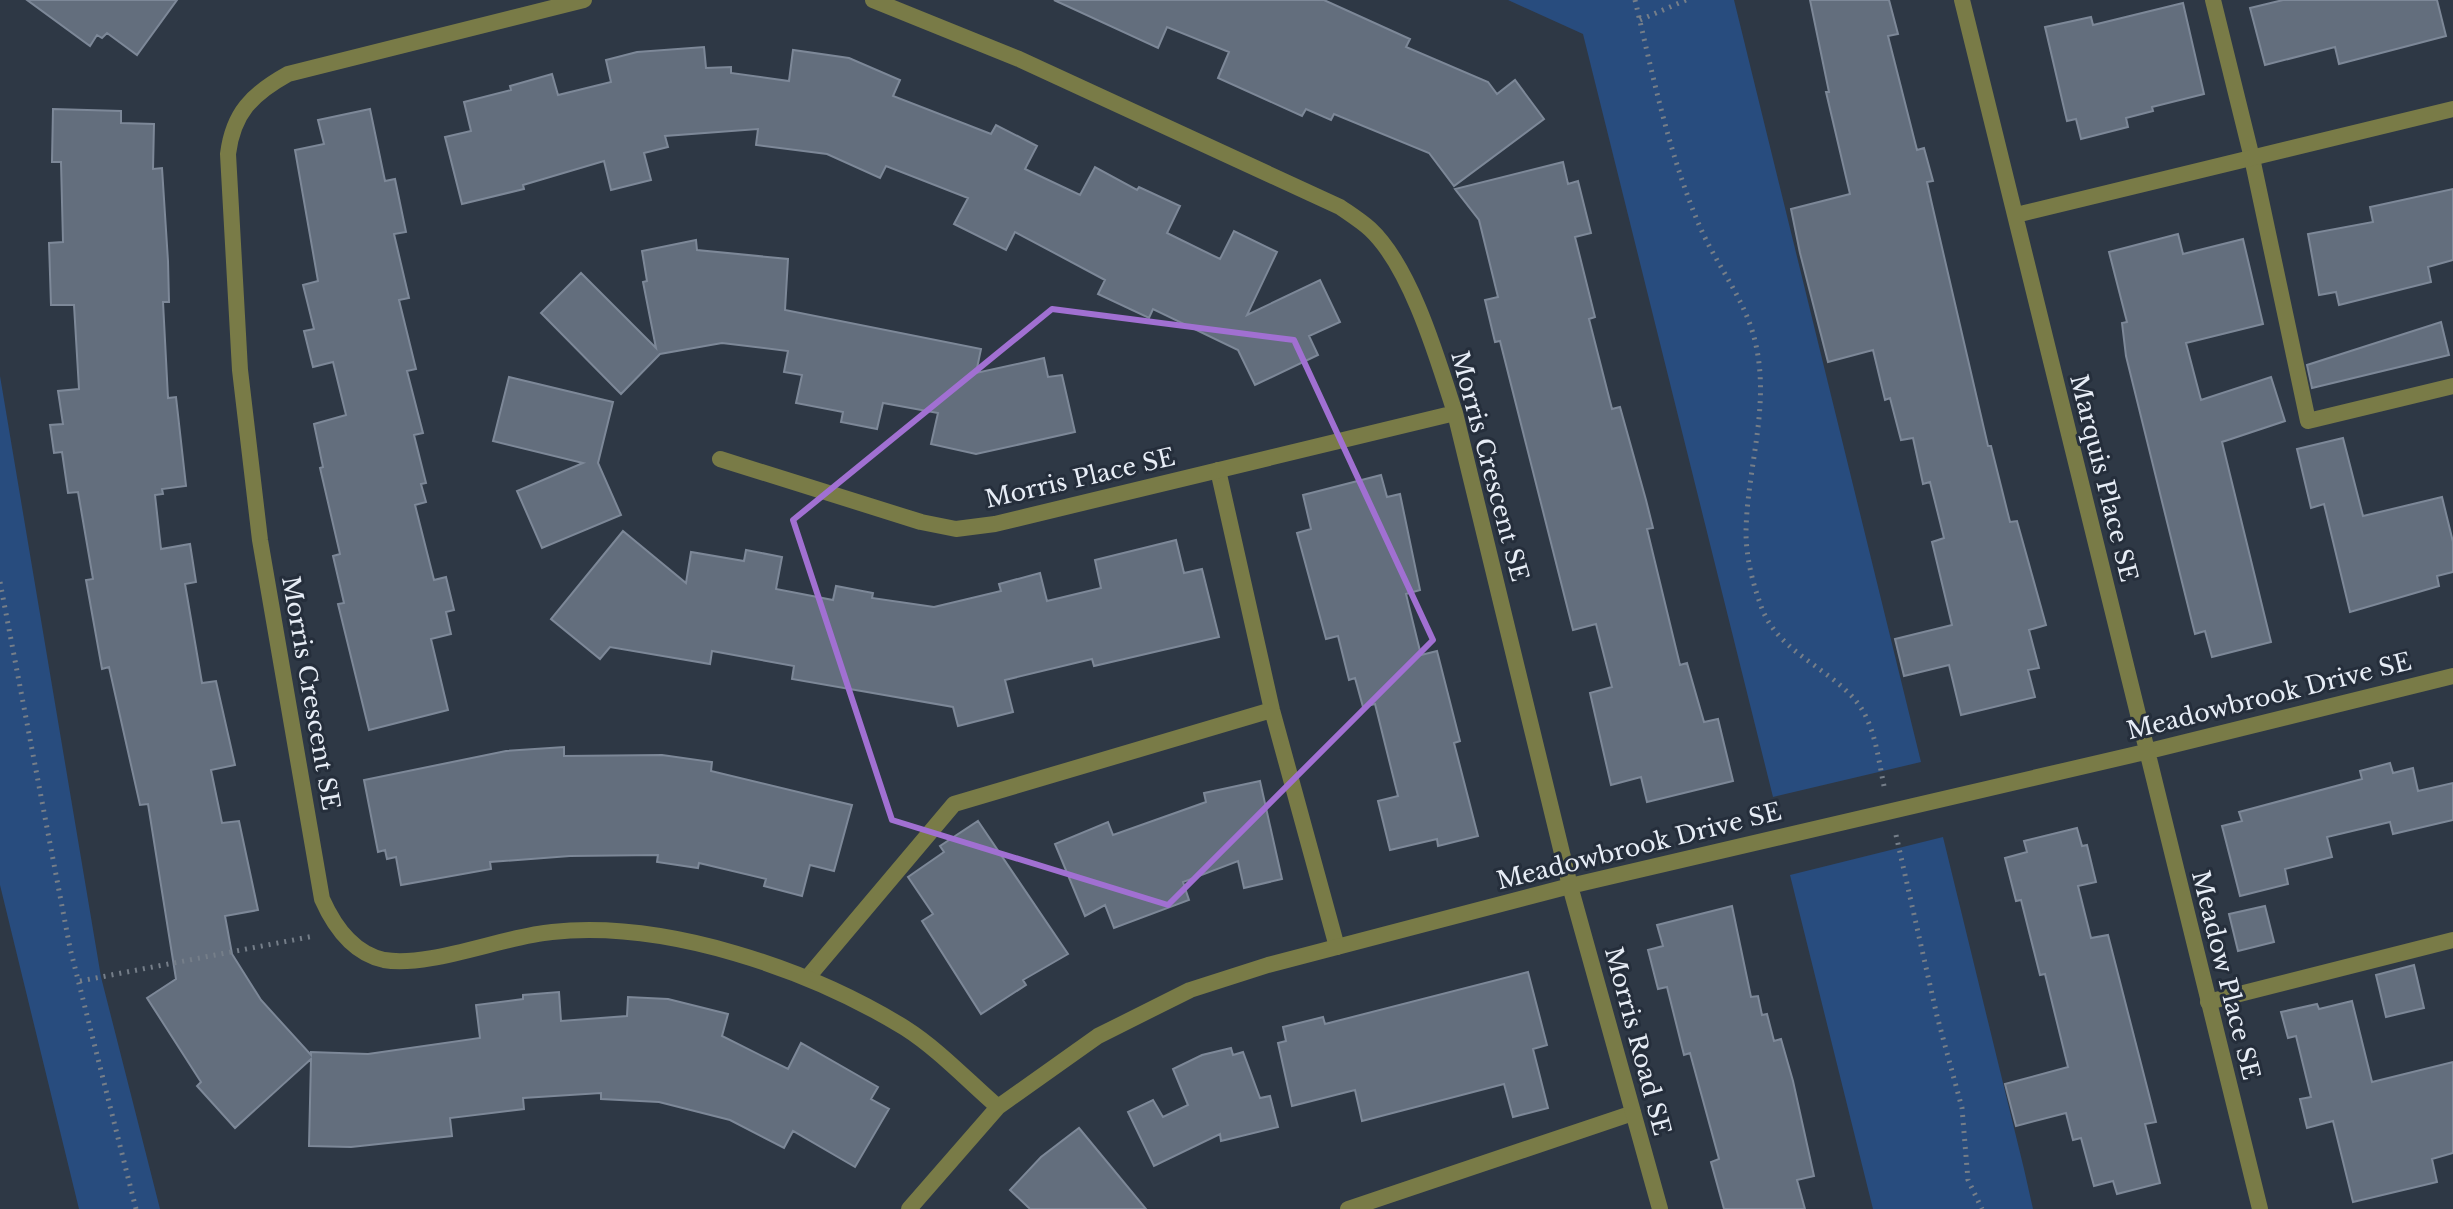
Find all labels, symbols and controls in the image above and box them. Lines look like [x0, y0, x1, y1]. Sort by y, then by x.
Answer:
street label: Morris Crescent SE [1445, 348, 1535, 584]
street label: Marquis Place SE [2064, 371, 2144, 585]
street label: Morris Place SE [982, 442, 1178, 514]
street label: Morris Crescent SE [276, 574, 346, 812]
street label: Meadowbrook Drive SE [2124, 647, 2414, 745]
street label: Meadowbrook Drive SE [1494, 797, 1784, 895]
street label: Meadow Place SE [2186, 867, 2266, 1083]
street label: Morris Road SE [1599, 944, 1677, 1138]

